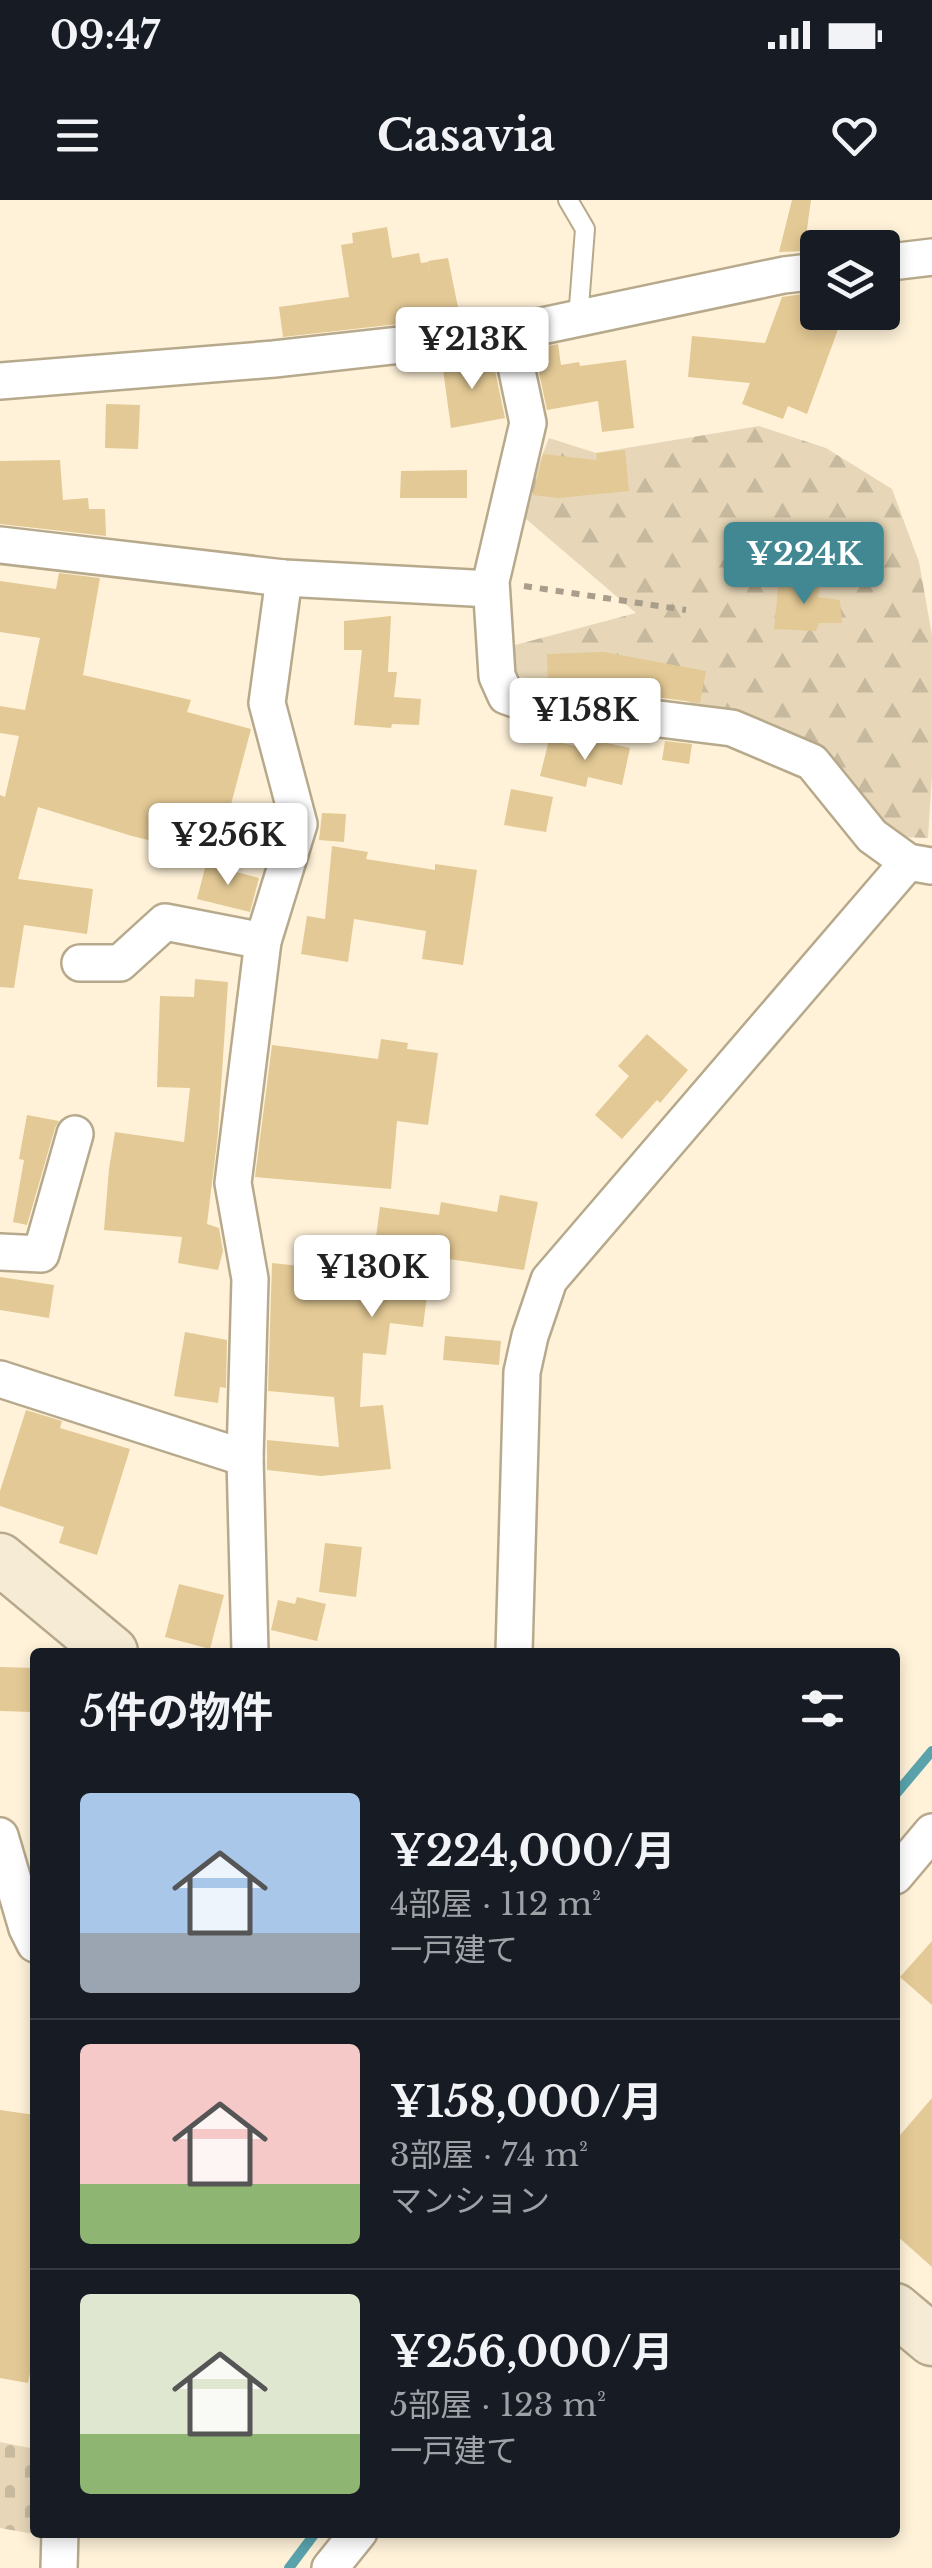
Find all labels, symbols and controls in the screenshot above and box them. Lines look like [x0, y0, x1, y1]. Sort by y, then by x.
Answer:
text: 09:47 [50, 12, 160, 59]
text: Casavia [377, 107, 555, 163]
icon: menu [50, 108, 105, 163]
icon: heart [827, 108, 882, 163]
map controls [800, 230, 900, 330]
button: layers [800, 230, 900, 330]
pin: ¥213K [402, 307, 542, 392]
text: ¥213K [418, 319, 526, 359]
pin: ¥224K [734, 522, 874, 607]
text: ¥224K [746, 534, 862, 574]
pin: ¥158K [515, 678, 655, 763]
text: ¥158K [532, 690, 638, 730]
pin: ¥256K [158, 803, 298, 888]
text: ¥256K [171, 815, 285, 855]
pin: ¥130K [302, 1235, 442, 1320]
text: ¥130K [316, 1247, 428, 1287]
icon: filters [795, 1681, 850, 1736]
text: 5件の物件 [80, 1686, 273, 1738]
text: ¥224,000/月 [390, 1825, 676, 1877]
icon: home [160, 1833, 280, 1953]
text: 4部屋 · 112 m² [390, 1884, 601, 1924]
text: 一戸建て [390, 1930, 518, 1970]
text: ¥158,000/月 [390, 2076, 663, 2128]
icon: home [160, 2084, 280, 2204]
text: 3部屋 · 74 m² [390, 2135, 588, 2175]
text: マンション [390, 2181, 550, 2221]
text: ¥256,000/月 [390, 2326, 674, 2378]
icon: home [160, 2334, 280, 2454]
text: 5部屋 · 123 m² [390, 2385, 606, 2425]
text: 一戸建て [390, 2431, 518, 2471]

